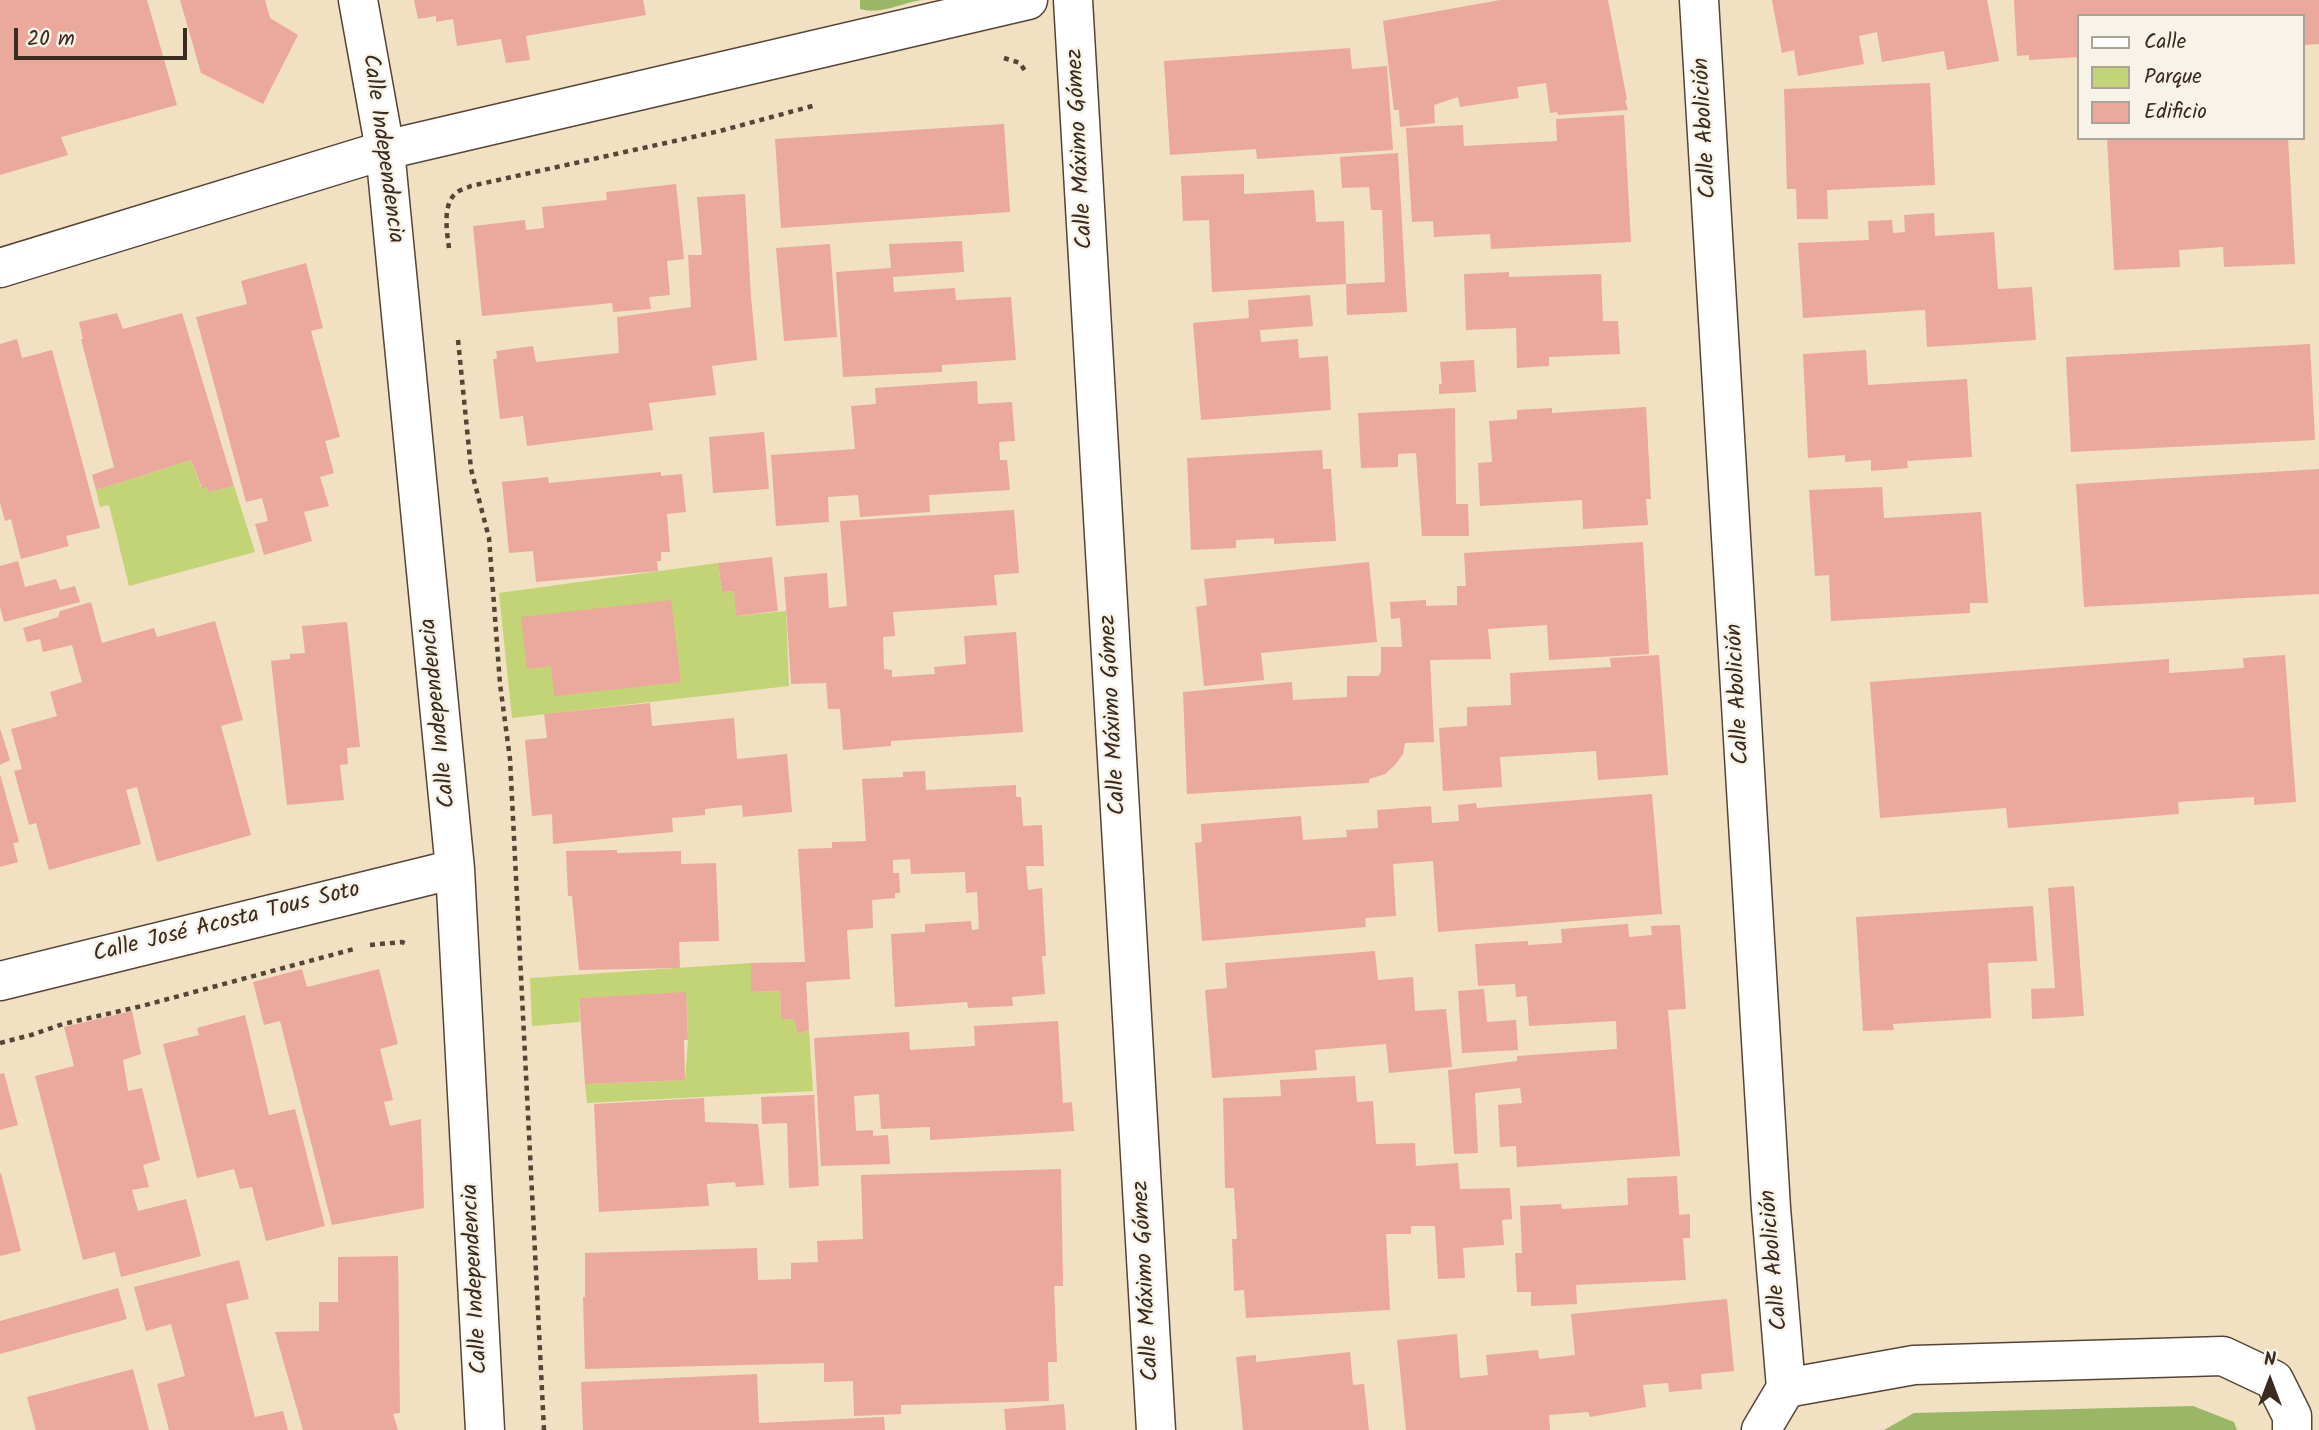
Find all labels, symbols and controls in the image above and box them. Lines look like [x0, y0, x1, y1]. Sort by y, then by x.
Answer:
scale bar [18, 14, 191, 58]
legend [2078, 14, 2305, 140]
text: 20 m [27, 23, 75, 56]
text: Calle [2144, 26, 2186, 59]
street label: Calle Máximo Gómez [1063, 48, 1101, 250]
street label: Calle Independencia [354, 53, 408, 245]
street label: Calle Abolición [1690, 57, 1724, 199]
text: Parque [2144, 61, 2202, 94]
text: Edificio [2144, 96, 2207, 129]
street label: Calle Máximo Gómez [1096, 614, 1134, 816]
street label: Calle Independencia [416, 617, 464, 809]
street label: Calle Abolición [1723, 623, 1757, 765]
street label: Calle José Acosta Tous Soto [91, 877, 363, 971]
street label: Calle Máximo Gómez [1129, 1180, 1167, 1382]
street label: Calle Independencia [458, 1183, 496, 1375]
street label: Calle Abolición [1756, 1188, 1796, 1332]
text: N [2264, 1345, 2276, 1375]
north arrow [2235, 1346, 2305, 1416]

